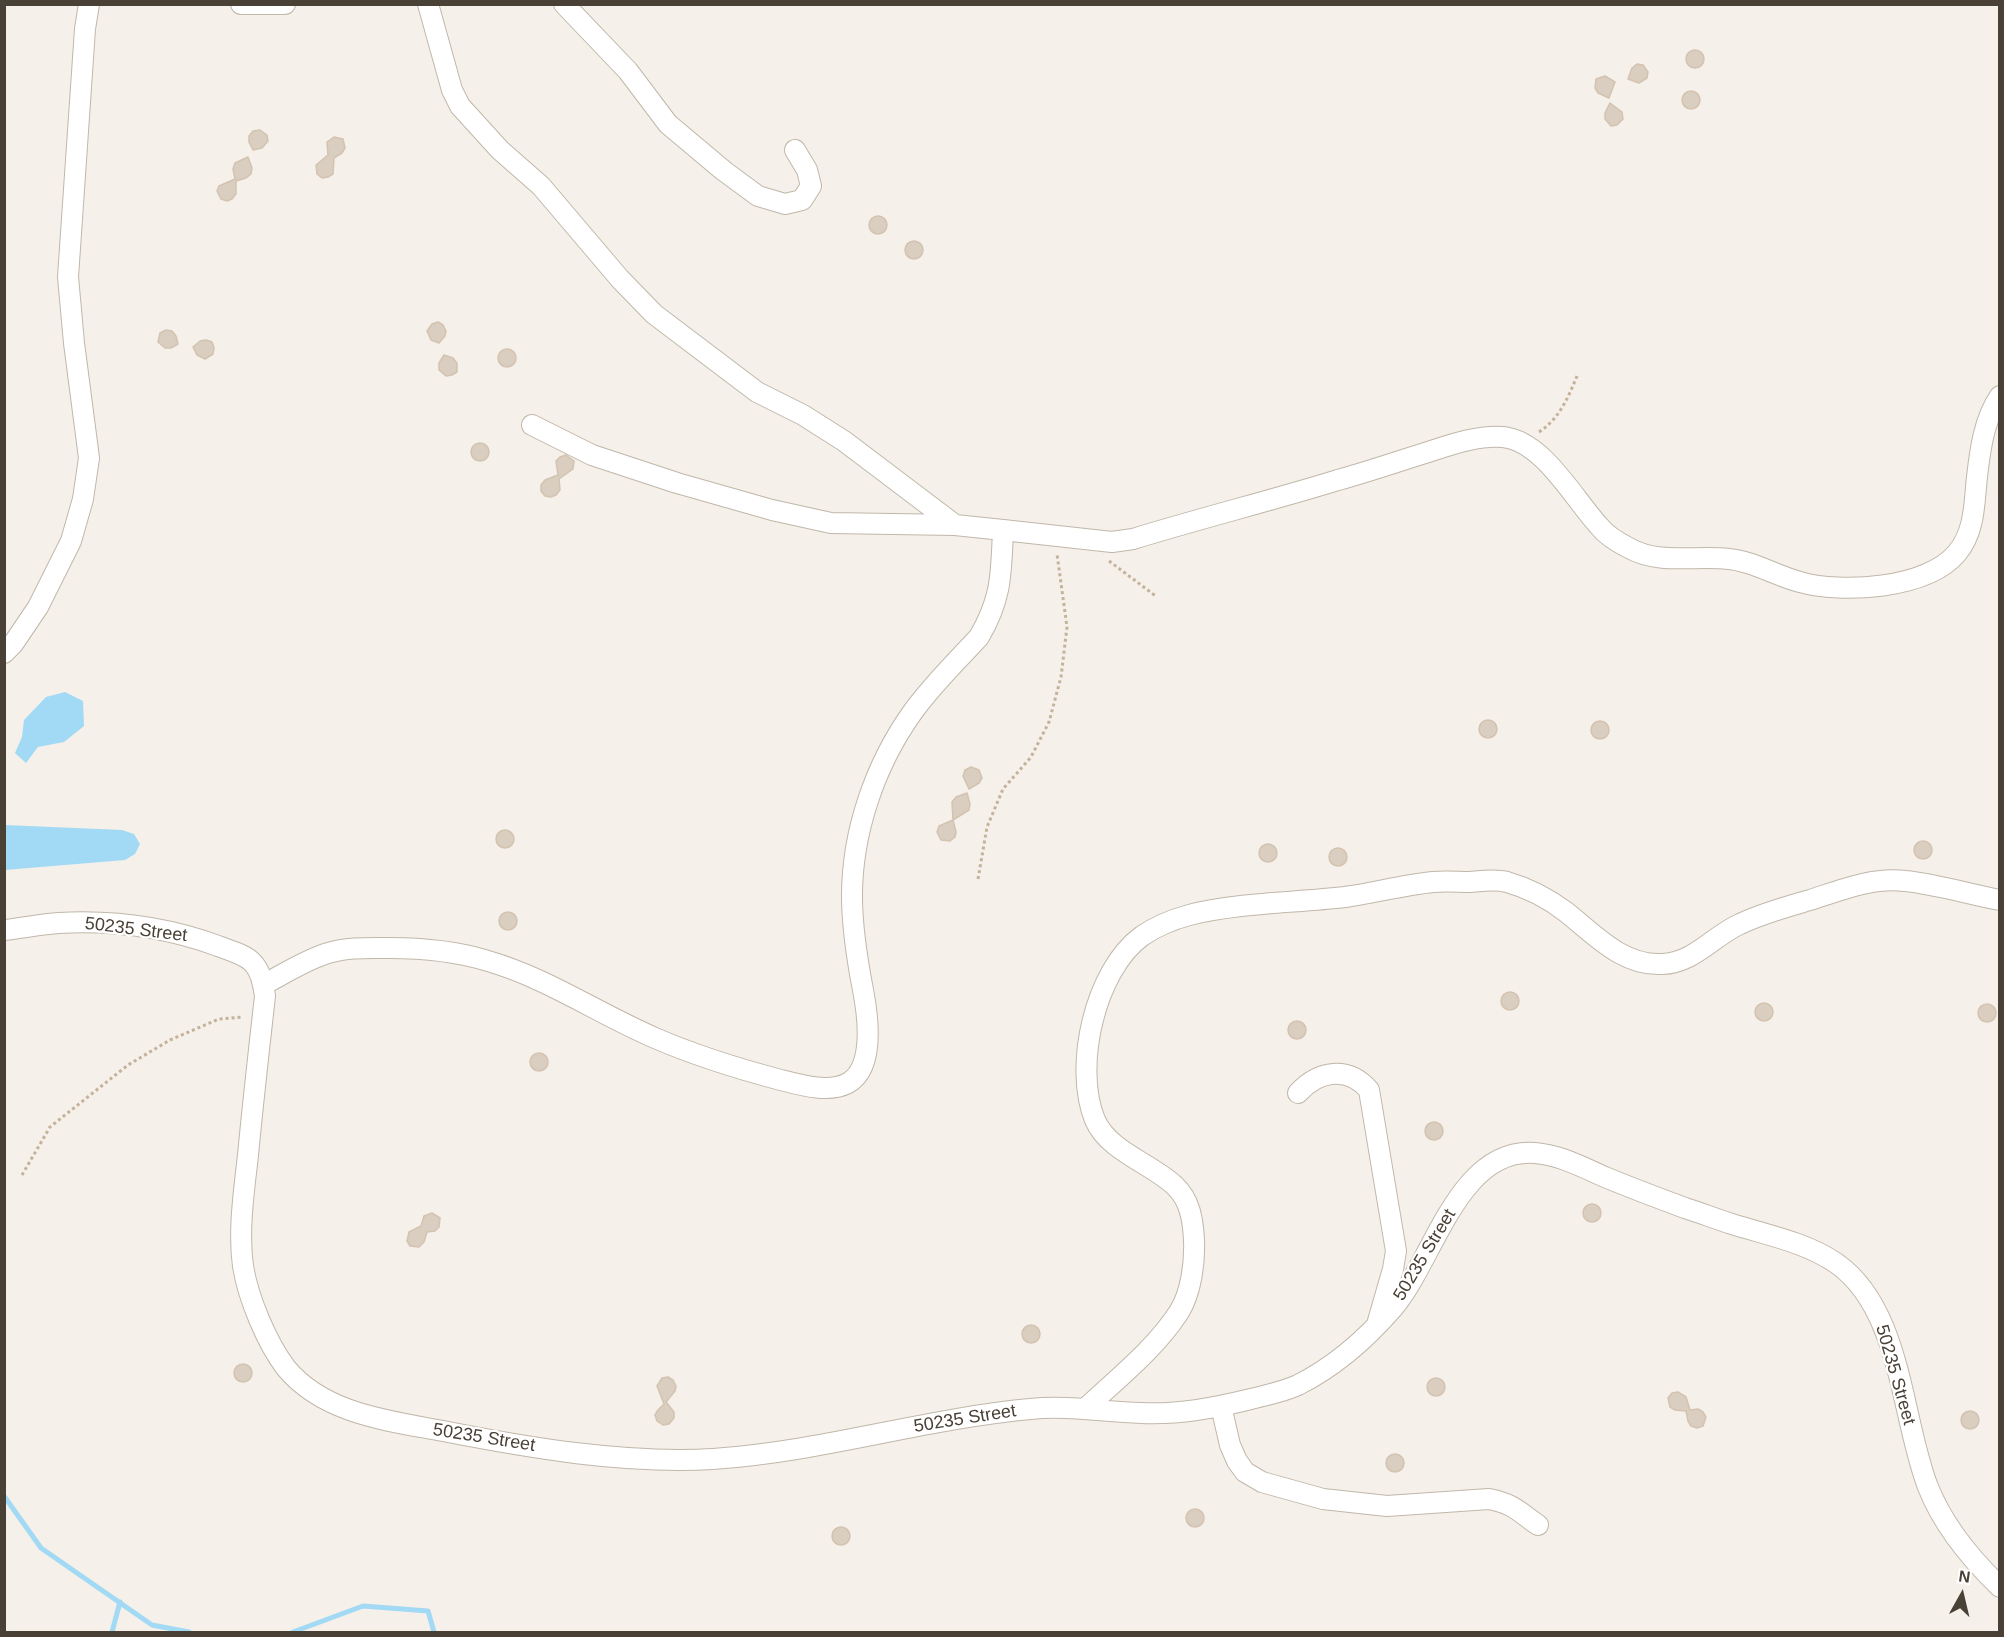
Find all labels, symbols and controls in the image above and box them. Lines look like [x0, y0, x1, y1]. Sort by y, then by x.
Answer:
street label: 50235 Street [84, 913, 188, 947]
street label: 50235 Street [1389, 1205, 1461, 1305]
street label: 50235 Street [1870, 1322, 1920, 1428]
street label: 50235 Street [912, 1400, 1018, 1438]
street label: 50235 Street [431, 1419, 537, 1457]
north arrow [1932, 1565, 1992, 1625]
text: N [1958, 1567, 1971, 1586]

